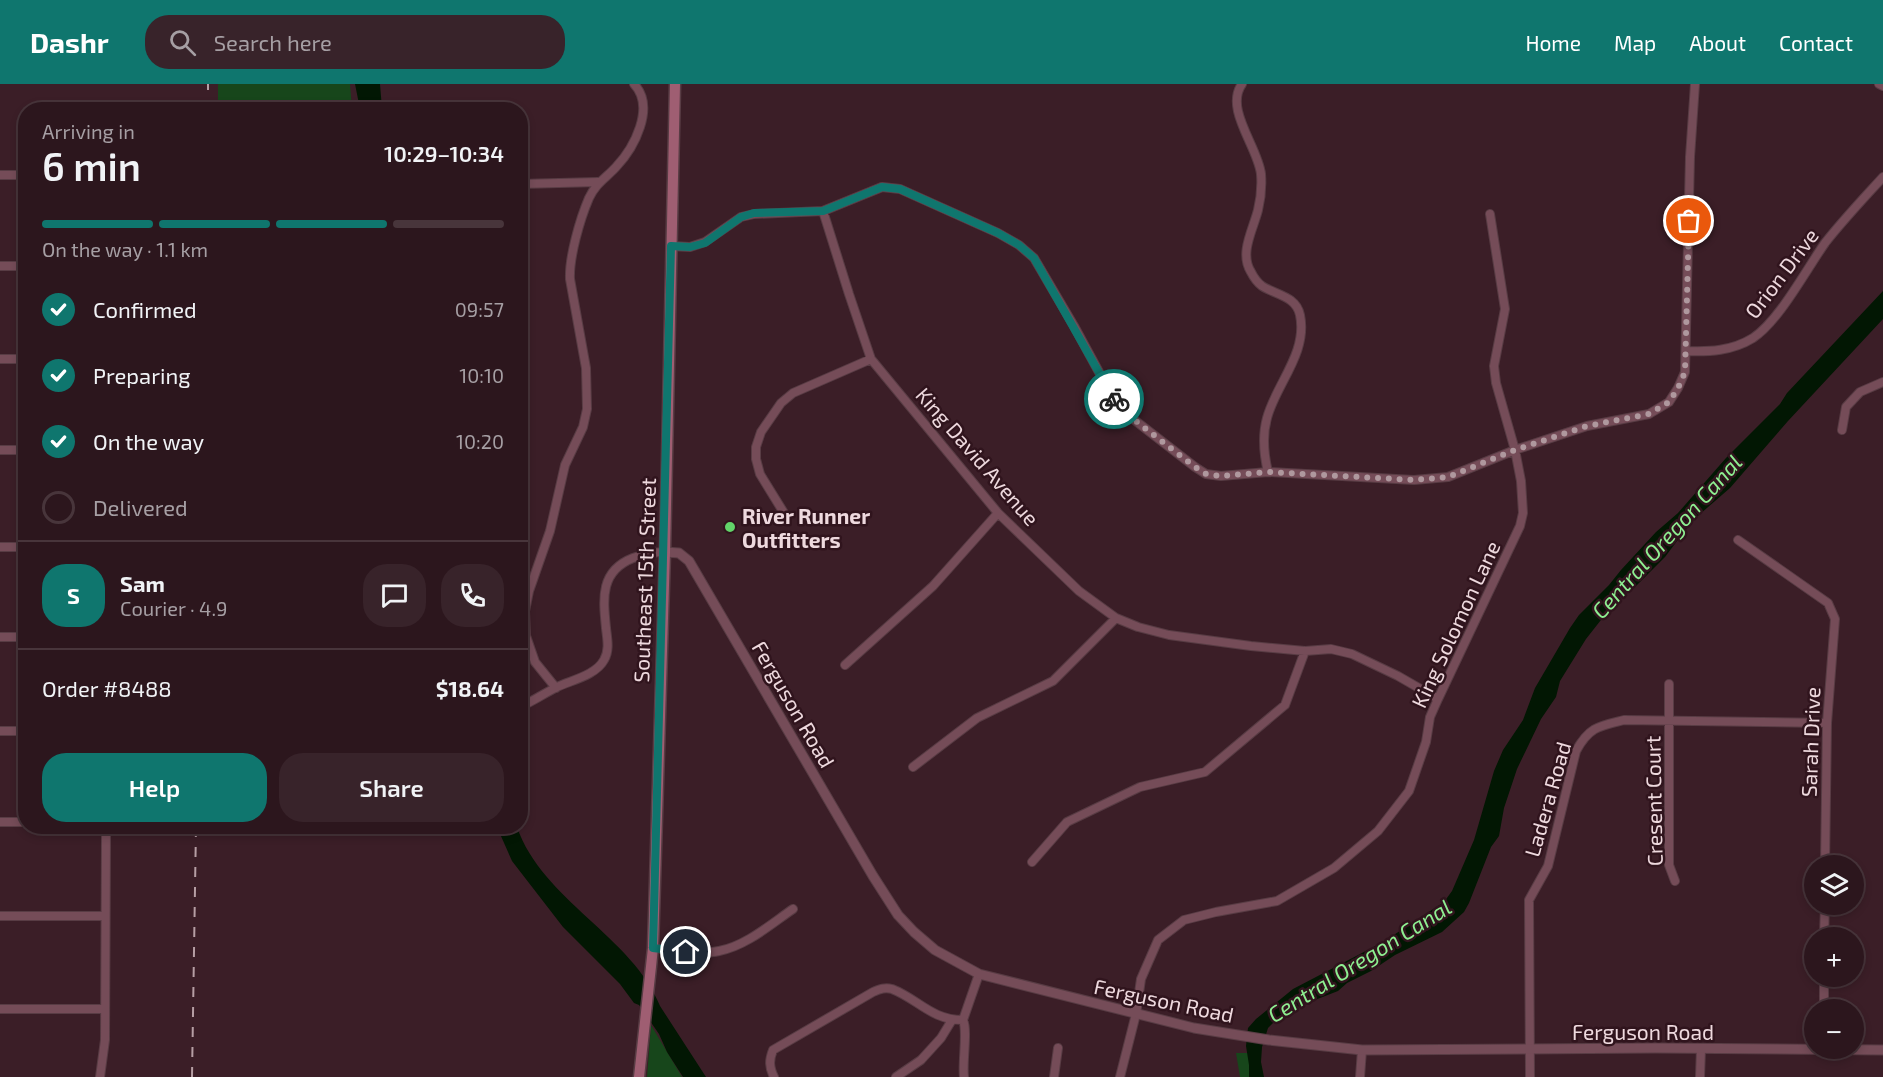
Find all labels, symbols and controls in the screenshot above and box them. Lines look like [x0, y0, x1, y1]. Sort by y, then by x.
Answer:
search box [145, 15, 565, 69]
text: Dashr [30, 25, 109, 59]
icon: search [166, 26, 199, 59]
text: Search here [214, 29, 332, 55]
text: Home [1525, 30, 1581, 55]
text: Map [1614, 30, 1656, 55]
text: About [1689, 30, 1746, 55]
text: Contact [1779, 30, 1853, 55]
text: Arriving in [42, 119, 135, 143]
text: 10:29–10:34 [384, 140, 504, 166]
text: 6 min [42, 142, 141, 189]
pin [1663, 195, 1714, 246]
icon: bag [1672, 204, 1705, 237]
street label: Orion Drive [1739, 223, 1823, 323]
text: On the way · 1.1 km [42, 237, 208, 261]
icon: check [42, 293, 75, 326]
text: Confirmed [93, 296, 197, 322]
text: 09:57 [455, 297, 504, 321]
icon: check [42, 359, 75, 392]
text: Preparing [93, 362, 191, 388]
text: 10:10 [459, 363, 504, 387]
courier [1084, 369, 1144, 429]
street label: King David Avenue [911, 382, 1045, 530]
icon: bike [1098, 383, 1131, 416]
icon: check [42, 425, 75, 458]
text: On the way [93, 428, 204, 454]
text: 10:20 [456, 429, 504, 453]
water label: Central Oregon Canal [1586, 449, 1746, 623]
street label: Southeast 15th Street [628, 477, 660, 683]
text: Delivered [93, 494, 188, 520]
place label: River Runner Outfitters [742, 503, 870, 552]
marker: River Runner Outfitters [723, 520, 737, 534]
street label: King Solomon Lane [1405, 537, 1505, 711]
button: chat [363, 564, 426, 627]
button: phone [441, 564, 504, 627]
text: Sam [120, 570, 165, 596]
text: S [67, 582, 80, 608]
text: Courier · 4.9 [120, 596, 227, 620]
street label: Ferguson Road [748, 636, 840, 772]
text: Order #8488 [42, 675, 172, 701]
text: $18.64 [436, 675, 504, 701]
street label: Sarah Drive [1796, 687, 1824, 797]
street label: Cresent Court [1639, 736, 1667, 866]
street label: Ladera Road [1519, 739, 1575, 859]
button: Help [42, 753, 267, 822]
button: Share [279, 753, 504, 822]
map controls [1804, 855, 1864, 1059]
button: layers [1804, 855, 1864, 915]
water label: Central Oregon Canal [1262, 893, 1456, 1027]
pin [660, 926, 711, 977]
button: + [1804, 927, 1864, 987]
icon: home [669, 935, 702, 968]
street label: Ferguson Road [1092, 973, 1236, 1027]
button: − [1804, 999, 1864, 1059]
street label: Ferguson Road [1572, 1019, 1714, 1044]

